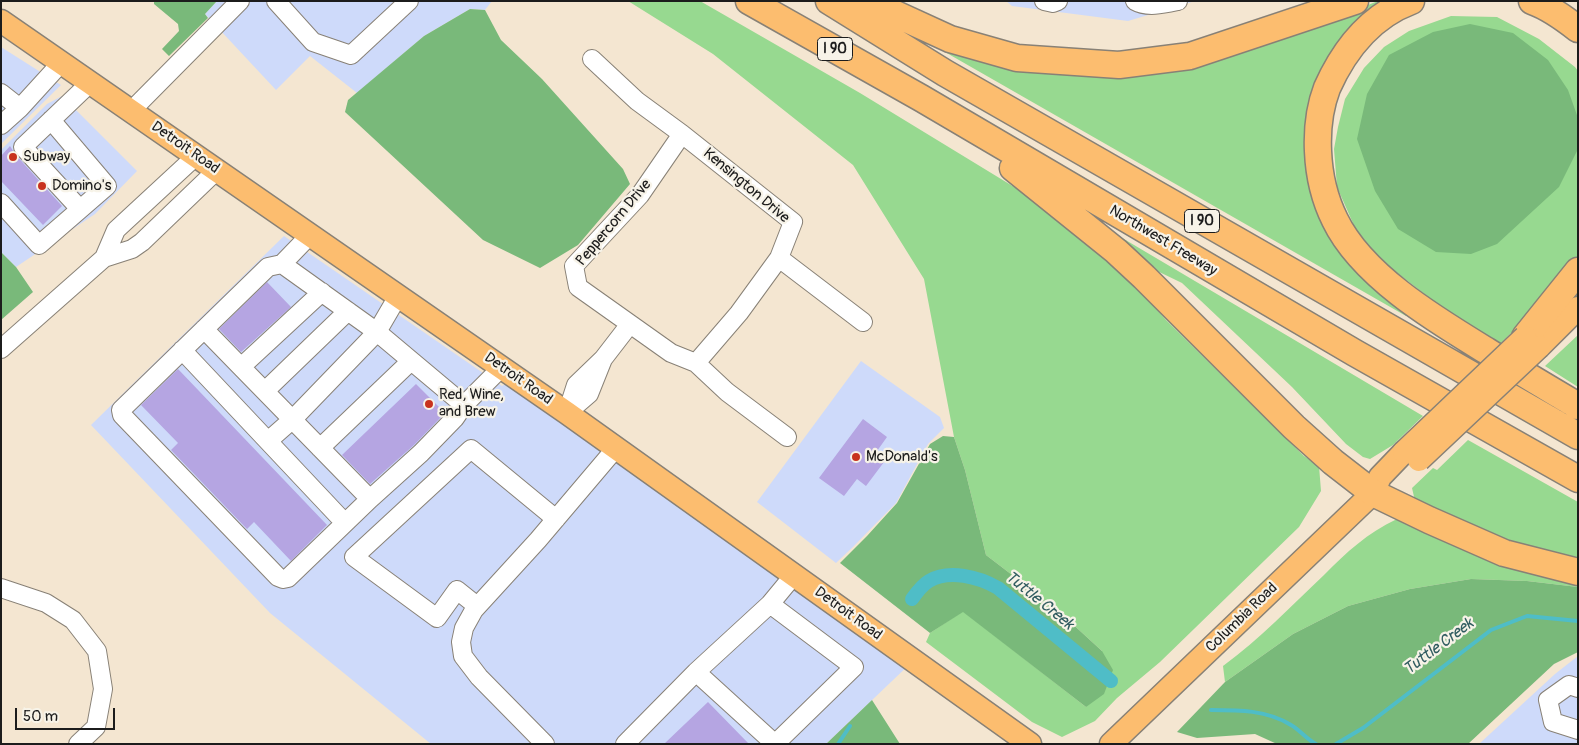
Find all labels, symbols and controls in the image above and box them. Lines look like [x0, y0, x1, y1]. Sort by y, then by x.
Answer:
road number: I 90 [818, 38, 852, 61]
street label: Detroit Road [147, 118, 223, 178]
street label: Kensington Drive [699, 145, 793, 227]
place label: Subway [23, 148, 70, 166]
marker: Subway [7, 151, 19, 163]
street label: Peppercorn Drive [573, 176, 655, 270]
place label: Domino's [52, 177, 111, 195]
marker: Domino's [36, 180, 48, 192]
street label: Northwest Freeway [1106, 202, 1220, 280]
road number: I 90 [1184, 210, 1220, 232]
street label: Detroit Road [480, 349, 556, 409]
place label: Red, Wine, and Brew [439, 386, 504, 421]
marker: Red, Wine, and Brew [423, 398, 435, 410]
place label: McDonald's [866, 448, 938, 466]
marker: McDonald's [850, 451, 862, 463]
water label: Tuttle Creek [1001, 568, 1077, 634]
street label: Columbia Road [1202, 579, 1282, 657]
street label: Detroit Road [811, 584, 885, 644]
water label: Tuttle Creek [1400, 615, 1478, 679]
scale bar [18, 698, 118, 730]
text: 50 m [23, 707, 58, 726]

